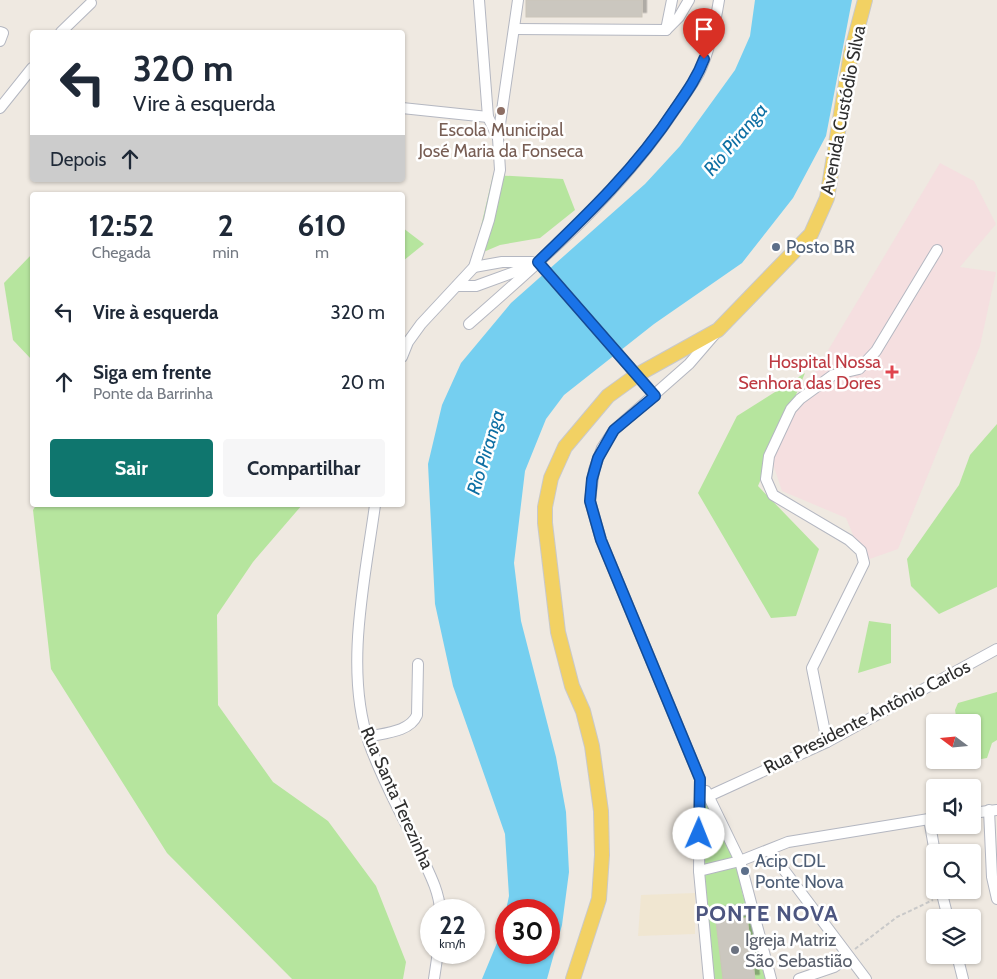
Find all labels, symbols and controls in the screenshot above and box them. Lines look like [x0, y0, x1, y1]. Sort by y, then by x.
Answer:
pin [683, 8, 725, 59]
icon: arrive [690, 15, 718, 43]
street label: Avenida Custódio Silva [816, 23, 870, 197]
text: 320 m [133, 47, 233, 90]
icon: left [50, 50, 115, 115]
text: Vire à esquerda [133, 90, 275, 117]
water label: Rio Piranga [699, 99, 772, 180]
marker: Escola Municipal José Maria da Fonseca [495, 105, 507, 117]
place label: Escola Municipal José Maria da Fonseca [417, 119, 584, 162]
icon: ahead [116, 145, 144, 173]
text: Depois [50, 148, 106, 171]
text: 12:52 [88, 207, 154, 244]
text: 2 [218, 207, 234, 244]
text: 610 [297, 207, 347, 244]
place label: Posto BR [786, 236, 855, 258]
marker: Posto BR [770, 241, 782, 253]
text: Chegada [92, 243, 151, 262]
text: min [213, 243, 239, 262]
text: m [315, 243, 329, 262]
icon: left [50, 298, 78, 326]
text: Vire à esquerda [93, 301, 219, 324]
text: 320 m [331, 301, 385, 324]
place label: Hospital Nossa Senhora das Dores [738, 351, 881, 394]
text: Siga em frente [93, 361, 211, 384]
marker: Hospital Nossa Senhora das Dores [885, 365, 899, 379]
icon: ahead [50, 368, 78, 396]
text: 20 m [341, 371, 385, 394]
text: Ponte da Barrinha [93, 384, 213, 403]
water label: Rio Piranga [462, 407, 509, 497]
button: Sair [50, 439, 213, 497]
button: Compartilhar [223, 439, 385, 497]
street label: Rua Presidente Antônio Carlos [760, 655, 974, 779]
north arrow [926, 714, 981, 769]
map controls [926, 714, 981, 964]
street label: Rua Santa Terezinha [356, 723, 438, 873]
button: sound [926, 779, 981, 834]
position arrow [672, 807, 724, 859]
button: search [926, 844, 981, 899]
place label: Acip CDL Ponte Nova [755, 850, 844, 893]
marker: Acip CDL Ponte Nova [739, 865, 751, 877]
speed limit sign: 30 [495, 899, 560, 964]
district label: PONTE NOVA [695, 900, 839, 927]
button: layers [926, 909, 981, 964]
text: 22 [439, 910, 466, 940]
place label: Igreja Matriz São Sebastião [745, 929, 852, 972]
text: km/h [439, 936, 466, 951]
marker: Igreja Matriz São Sebastião [729, 944, 741, 956]

